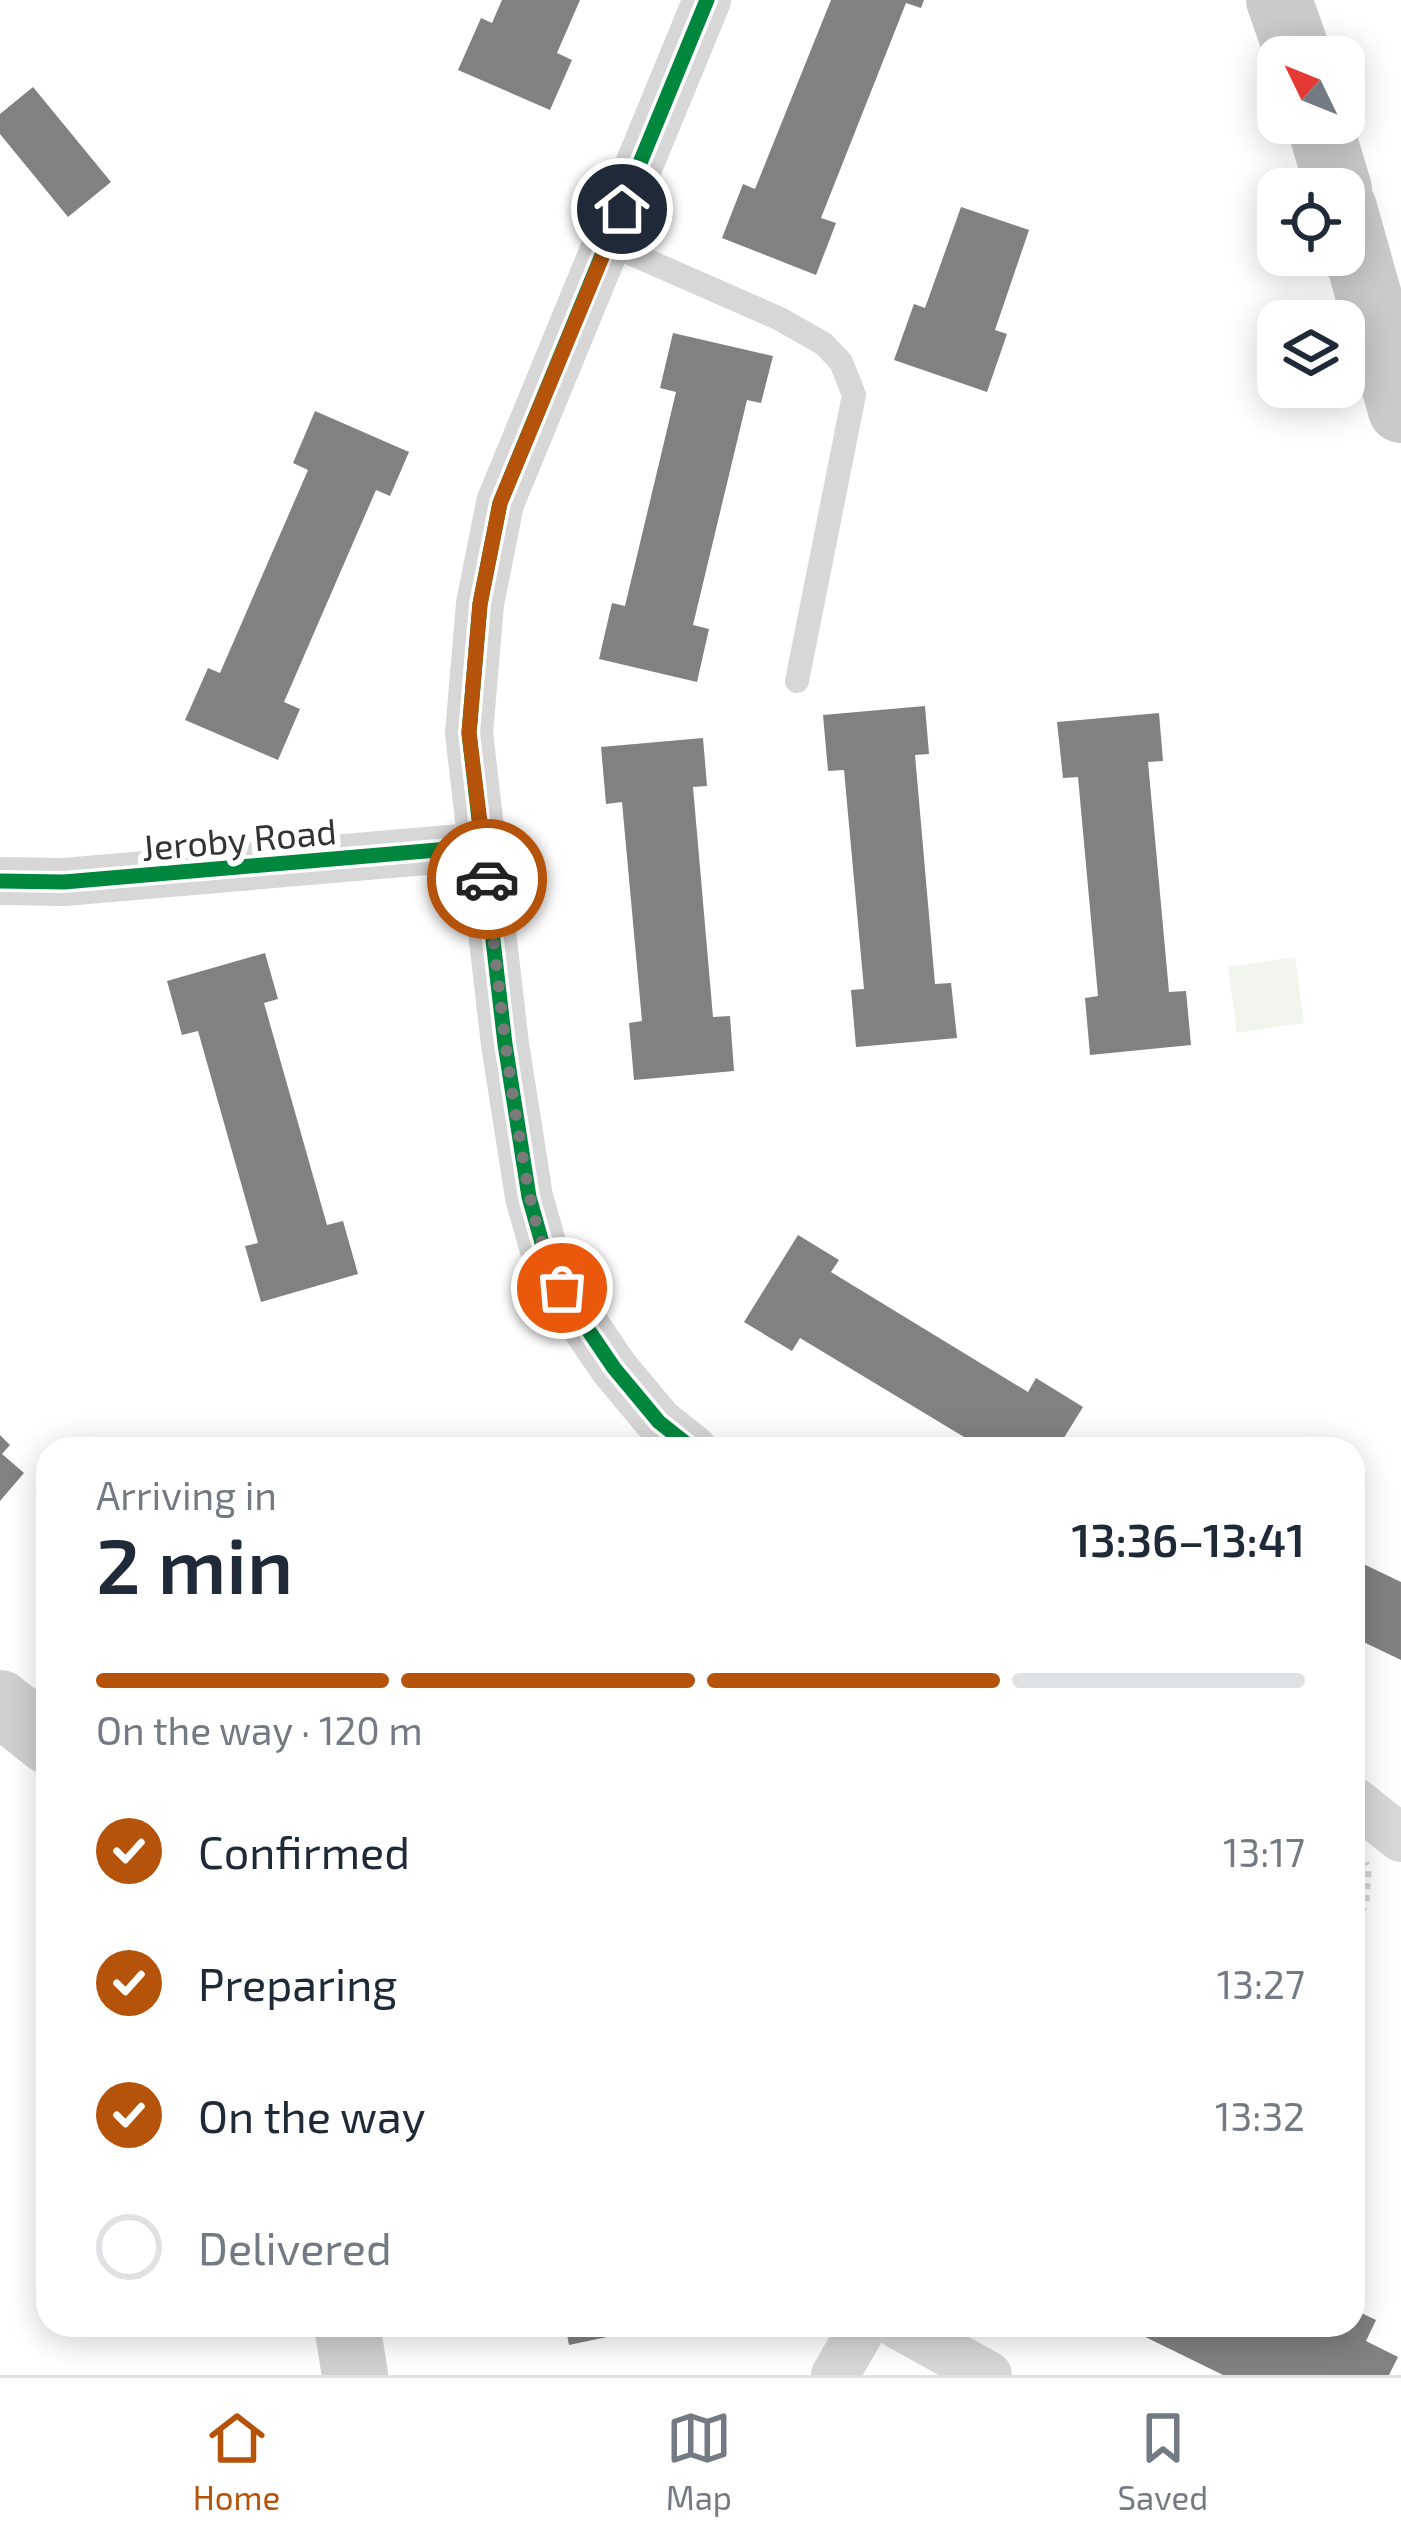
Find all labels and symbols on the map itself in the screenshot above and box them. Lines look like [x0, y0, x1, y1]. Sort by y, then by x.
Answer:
north arrow [1257, 36, 1365, 144]
pin [571, 158, 673, 260]
street label: Jeroby Road [140, 808, 338, 868]
courier [427, 819, 547, 939]
pin [511, 1237, 613, 1339]

